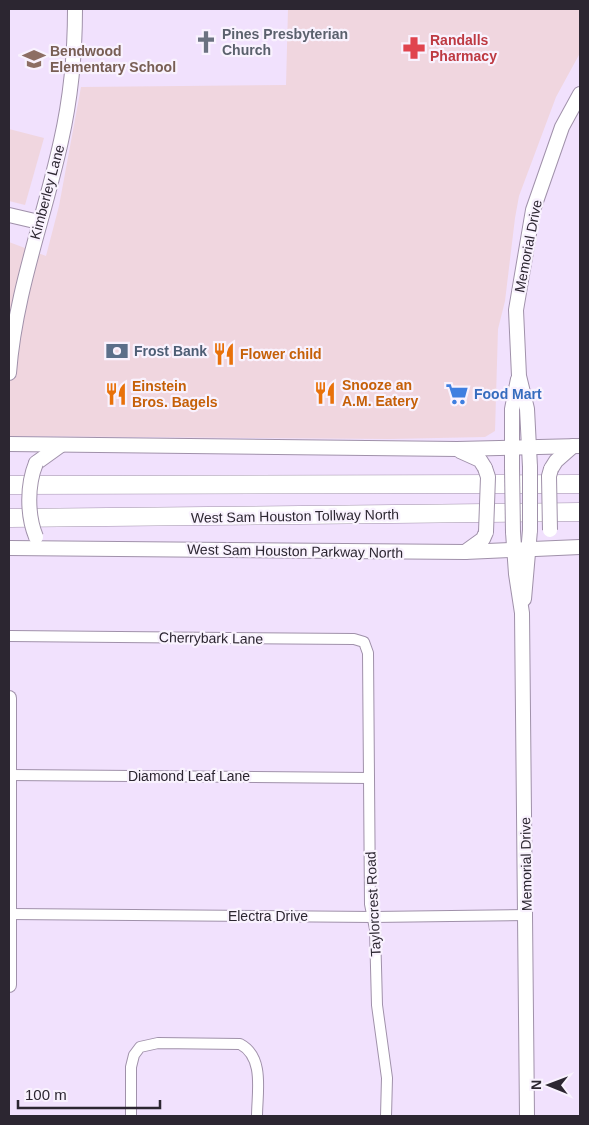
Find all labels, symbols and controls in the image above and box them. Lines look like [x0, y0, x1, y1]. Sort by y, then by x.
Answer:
place label: Pines Presbyterian Church [222, 26, 348, 58]
church icon: Pines Presbyterian Church [193, 29, 219, 55]
place label: Randalls Pharmacy [430, 32, 497, 64]
pharmacy icon: Randalls Pharmacy [401, 35, 427, 61]
place label: Bendwood Elementary School [50, 43, 176, 75]
school or university icon: Bendwood Elementary School [21, 46, 47, 72]
street label: Kimberley Lane [27, 143, 67, 241]
street label: Memorial Drive [511, 198, 545, 294]
bank icon: Frost Bank [104, 338, 130, 364]
restaurant icon: Flower child [211, 341, 237, 367]
place label: Frost Bank [134, 343, 207, 359]
place label: Flower child [240, 346, 322, 362]
place label: Snooze an A.M. Eatery [342, 377, 418, 409]
place label: Einstein Bros. Bagels [132, 378, 218, 410]
restaurant icon: Snooze an A.M. Eatery [312, 380, 338, 406]
restaurant icon: Einstein Bros. Bagels [103, 381, 129, 407]
supermarket icon: Food Mart [444, 381, 470, 407]
place label: Food Mart [474, 386, 542, 402]
street label: West Sam Houston Tollway North [191, 506, 399, 526]
street label: West Sam Houston Parkway North [187, 541, 403, 561]
street label: Cherrybark Lane [159, 629, 263, 647]
street label: Diamond Leaf Lane [128, 768, 250, 784]
street label: Memorial Drive [517, 817, 535, 911]
street label: Taylorcrest Road [362, 851, 384, 957]
street label: Electra Drive [228, 908, 308, 924]
north arrow [524, 1060, 574, 1110]
scale bar [18, 1078, 160, 1110]
text: N [528, 1080, 544, 1090]
text: 100 m [25, 1086, 67, 1103]

